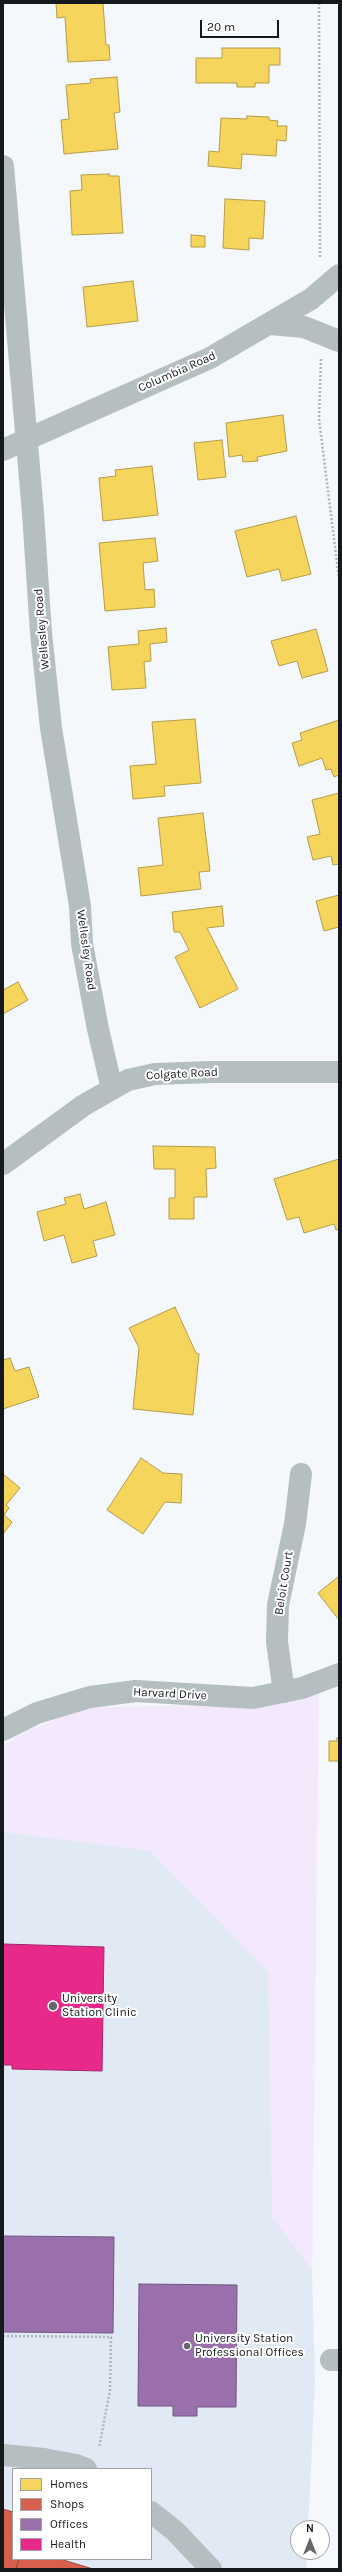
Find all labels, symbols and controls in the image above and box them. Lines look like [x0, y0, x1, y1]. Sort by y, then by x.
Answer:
scale bar [202, 12, 281, 38]
text: 20 m [207, 20, 235, 34]
street label: Columbia Road [136, 348, 218, 396]
street label: Wellesley Road [31, 588, 53, 670]
street label: Wellesley Road [73, 909, 99, 991]
street label: Colgate Road [146, 1065, 218, 1083]
street label: Beloit Court [272, 1550, 296, 1616]
street label: Harvard Drive [133, 1685, 207, 1703]
place label: University Station Clinic [62, 1992, 136, 2020]
marker: University Station Clinic [47, 2000, 59, 2012]
place label: University Station Professional Offices [195, 2332, 304, 2360]
marker: University Station Professional Offices [182, 2341, 192, 2351]
legend [12, 2468, 152, 2560]
text: Homes [50, 2477, 88, 2491]
text: Shops [50, 2497, 84, 2511]
text: Offices [50, 2517, 88, 2531]
north arrow [290, 2520, 330, 2560]
text: N [306, 2522, 314, 2535]
text: Health [50, 2537, 86, 2551]

